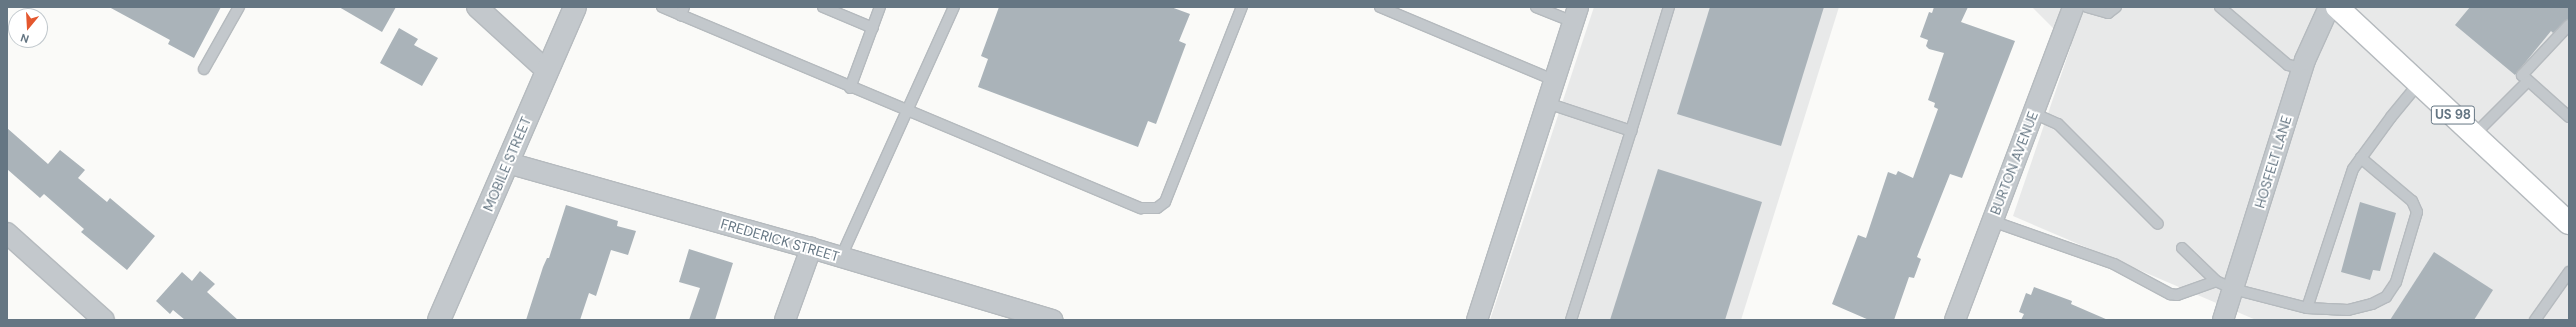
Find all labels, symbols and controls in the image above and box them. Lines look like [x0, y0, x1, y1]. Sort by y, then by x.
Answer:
north arrow [8, 8, 48, 48]
text: N [19, 31, 31, 46]
road number: US 98 [2430, 104, 2476, 126]
street label: BURTON AVENUE [1987, 109, 2041, 217]
street label: MOBILE STREET [480, 114, 534, 214]
street label: HOSFELT LANE [2251, 114, 2295, 210]
street label: FREDERICK STREET [719, 215, 841, 265]

